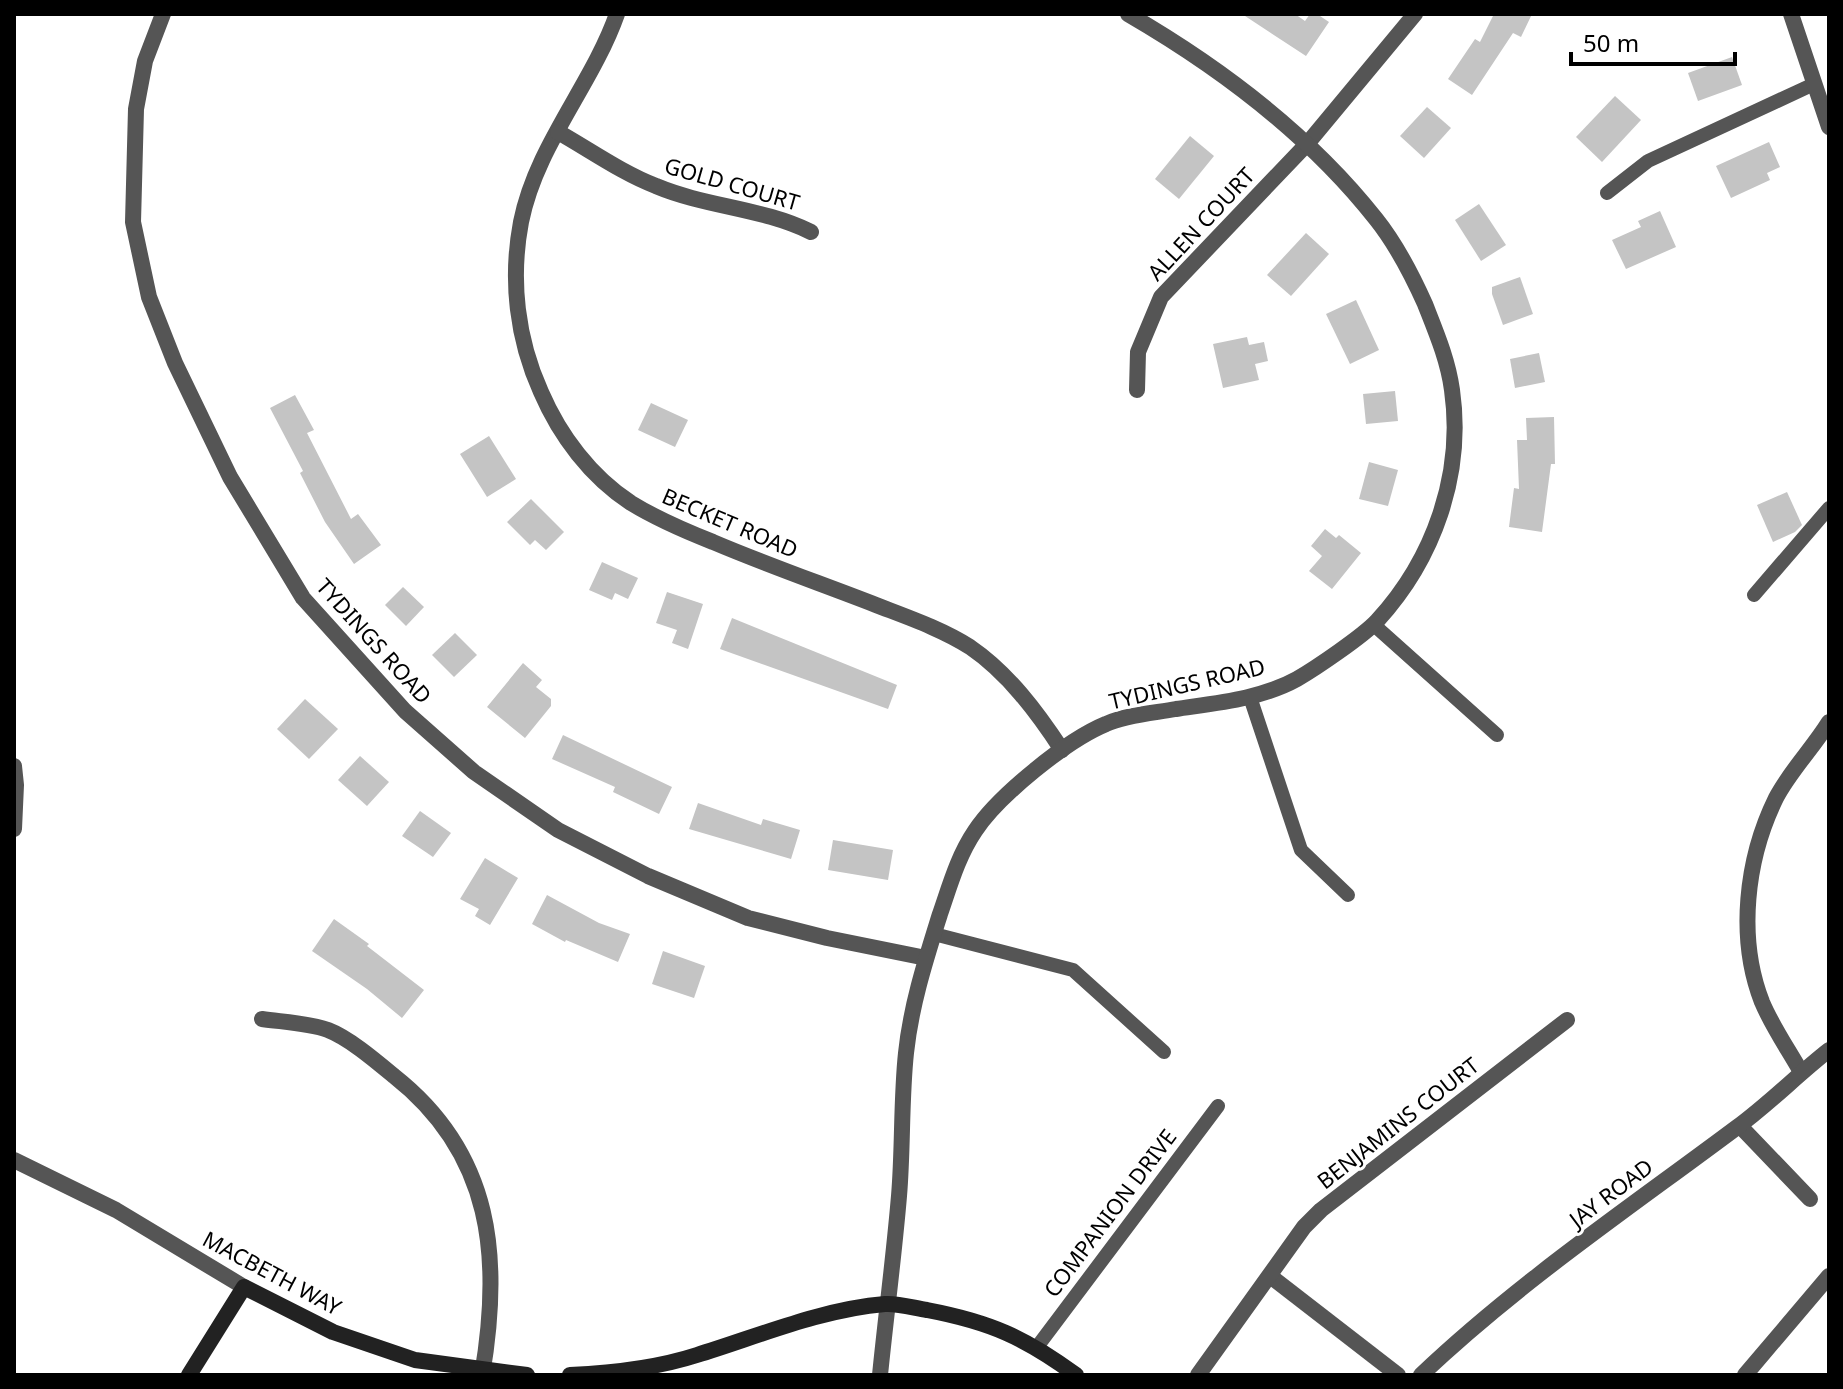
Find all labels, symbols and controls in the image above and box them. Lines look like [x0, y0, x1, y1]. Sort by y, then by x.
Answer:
scale bar [1571, 16, 1735, 66]
text: 50 m [1583, 26, 1639, 59]
street label: GOLD COURT [661, 149, 803, 217]
street label: ALLEN COURT [1140, 160, 1260, 286]
street label: BECKET ROAD [658, 480, 803, 564]
street label: TYDINGS ROAD [310, 571, 439, 710]
street label: TYDINGS ROAD [1106, 650, 1268, 716]
street label: BENJAMINS COURT [1310, 1049, 1485, 1195]
street label: COMPANION DRIVE [1036, 1122, 1182, 1303]
street label: JAY ROAD [1561, 1151, 1658, 1235]
street label: MACBETH WAY [198, 1223, 348, 1322]

